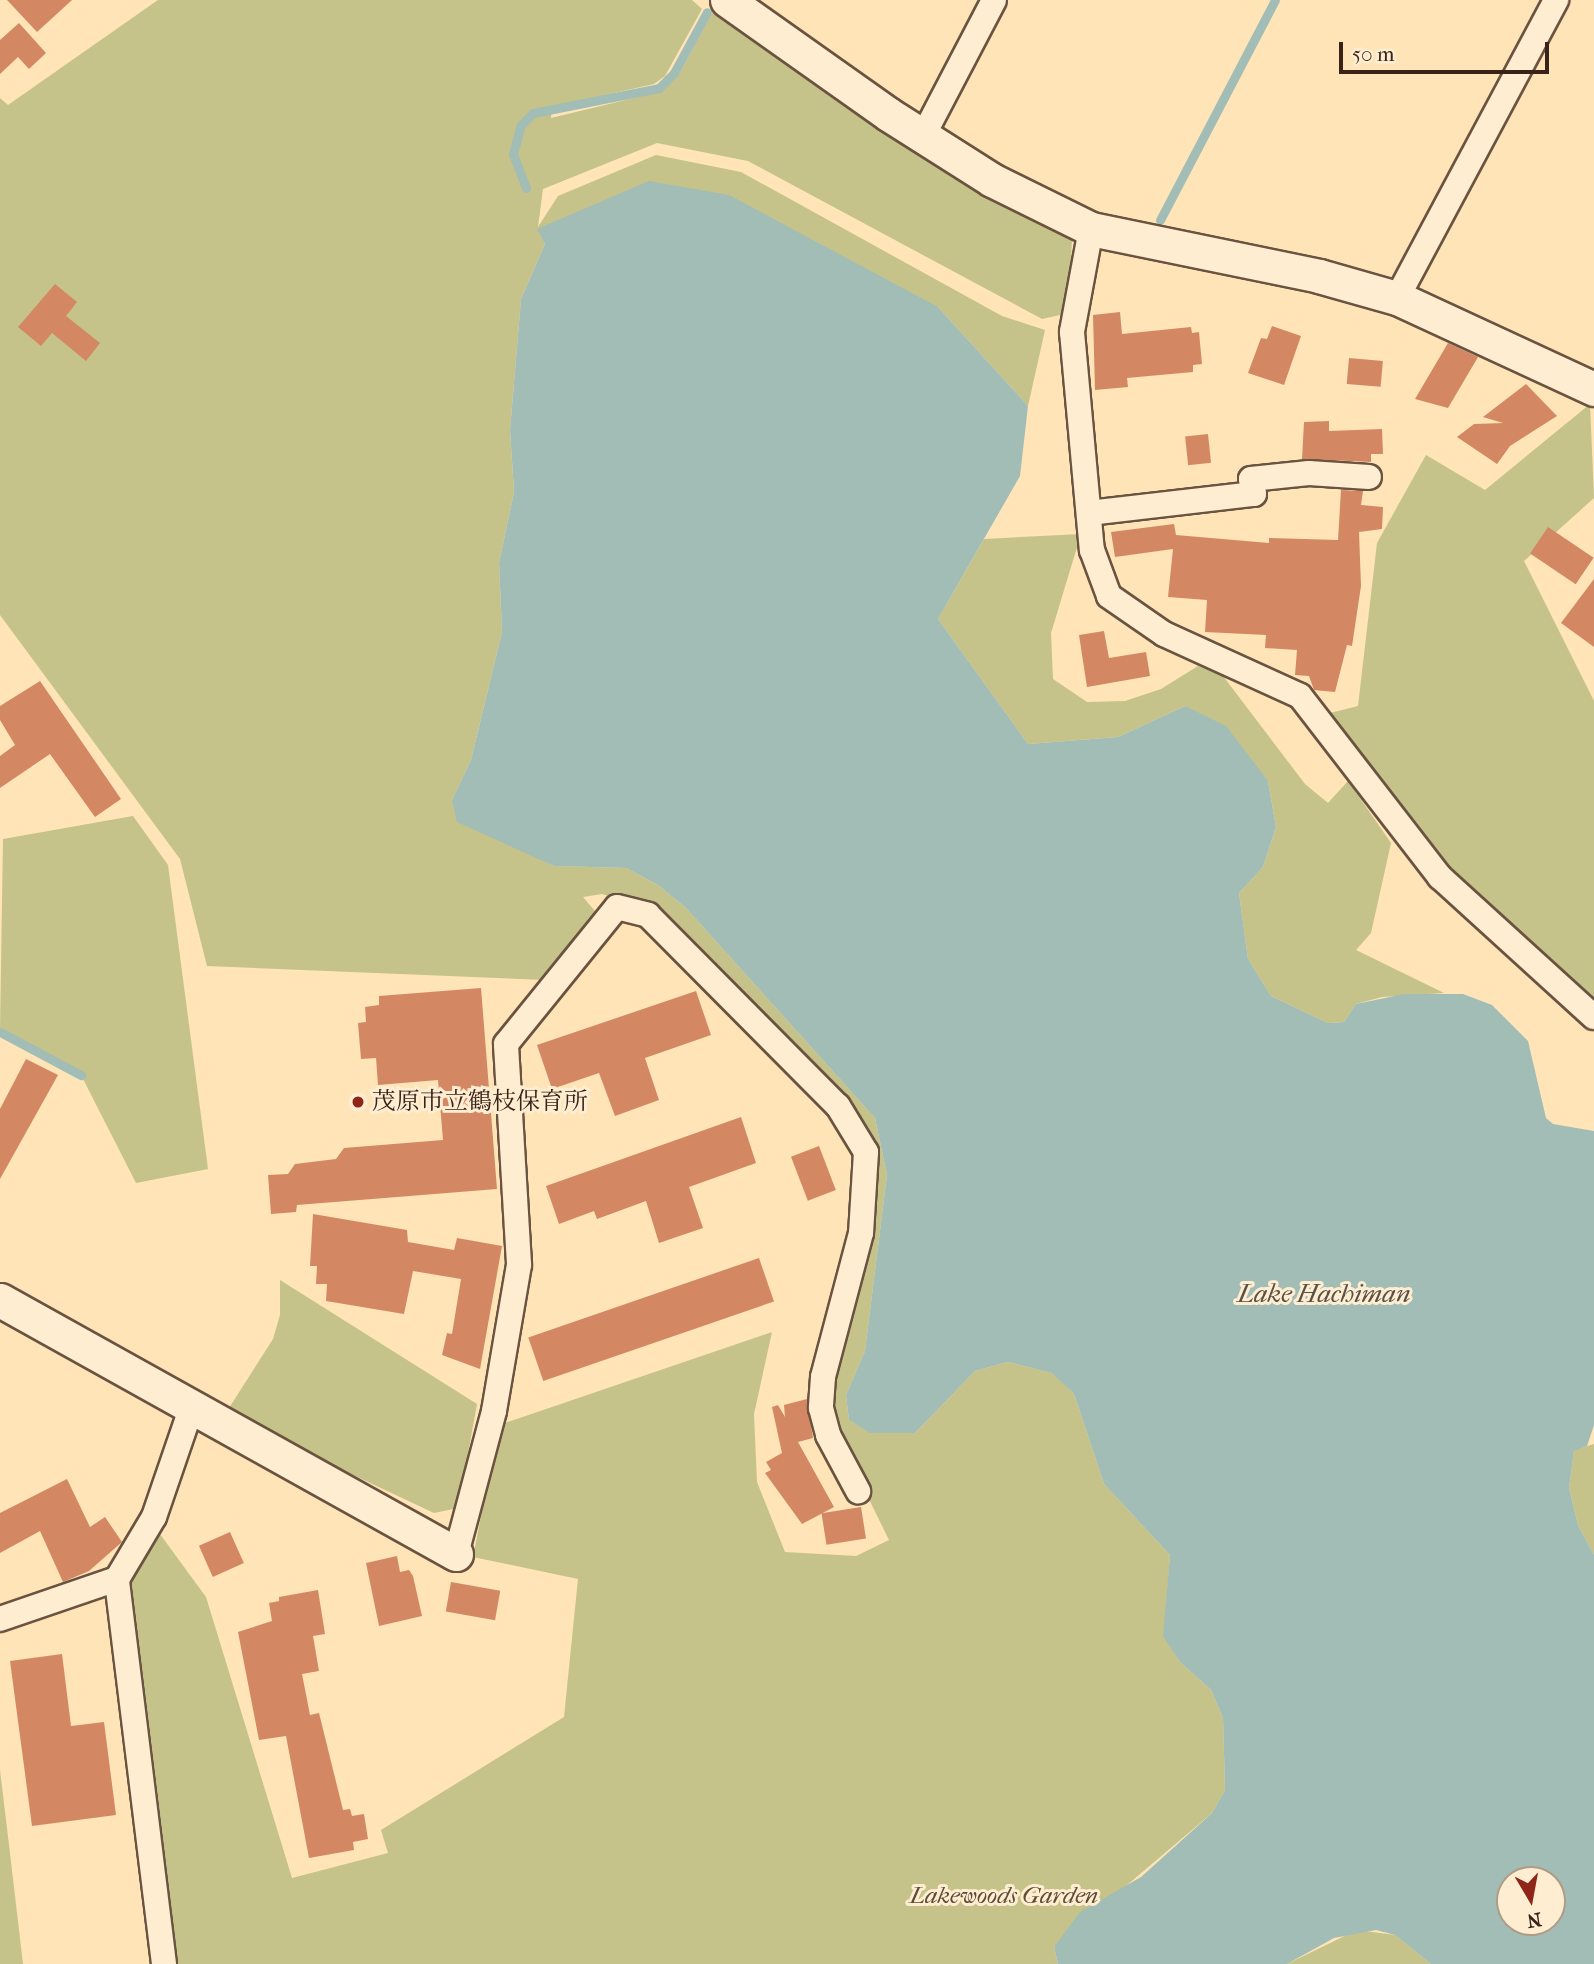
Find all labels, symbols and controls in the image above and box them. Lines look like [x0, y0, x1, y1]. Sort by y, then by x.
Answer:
scale bar [1342, 28, 1552, 72]
text: 50 m [1352, 42, 1395, 66]
place label: 茂原市立鶴枝保育所 [372, 1088, 588, 1116]
marker: 茂原市立鶴枝保育所 [350, 1094, 366, 1110]
water label: Lake Hachiman [1237, 1278, 1411, 1310]
north arrow [1496, 1866, 1566, 1936]
park label: Lakewoods Garden [910, 1882, 1098, 1910]
text: N [1525, 1908, 1543, 1932]

